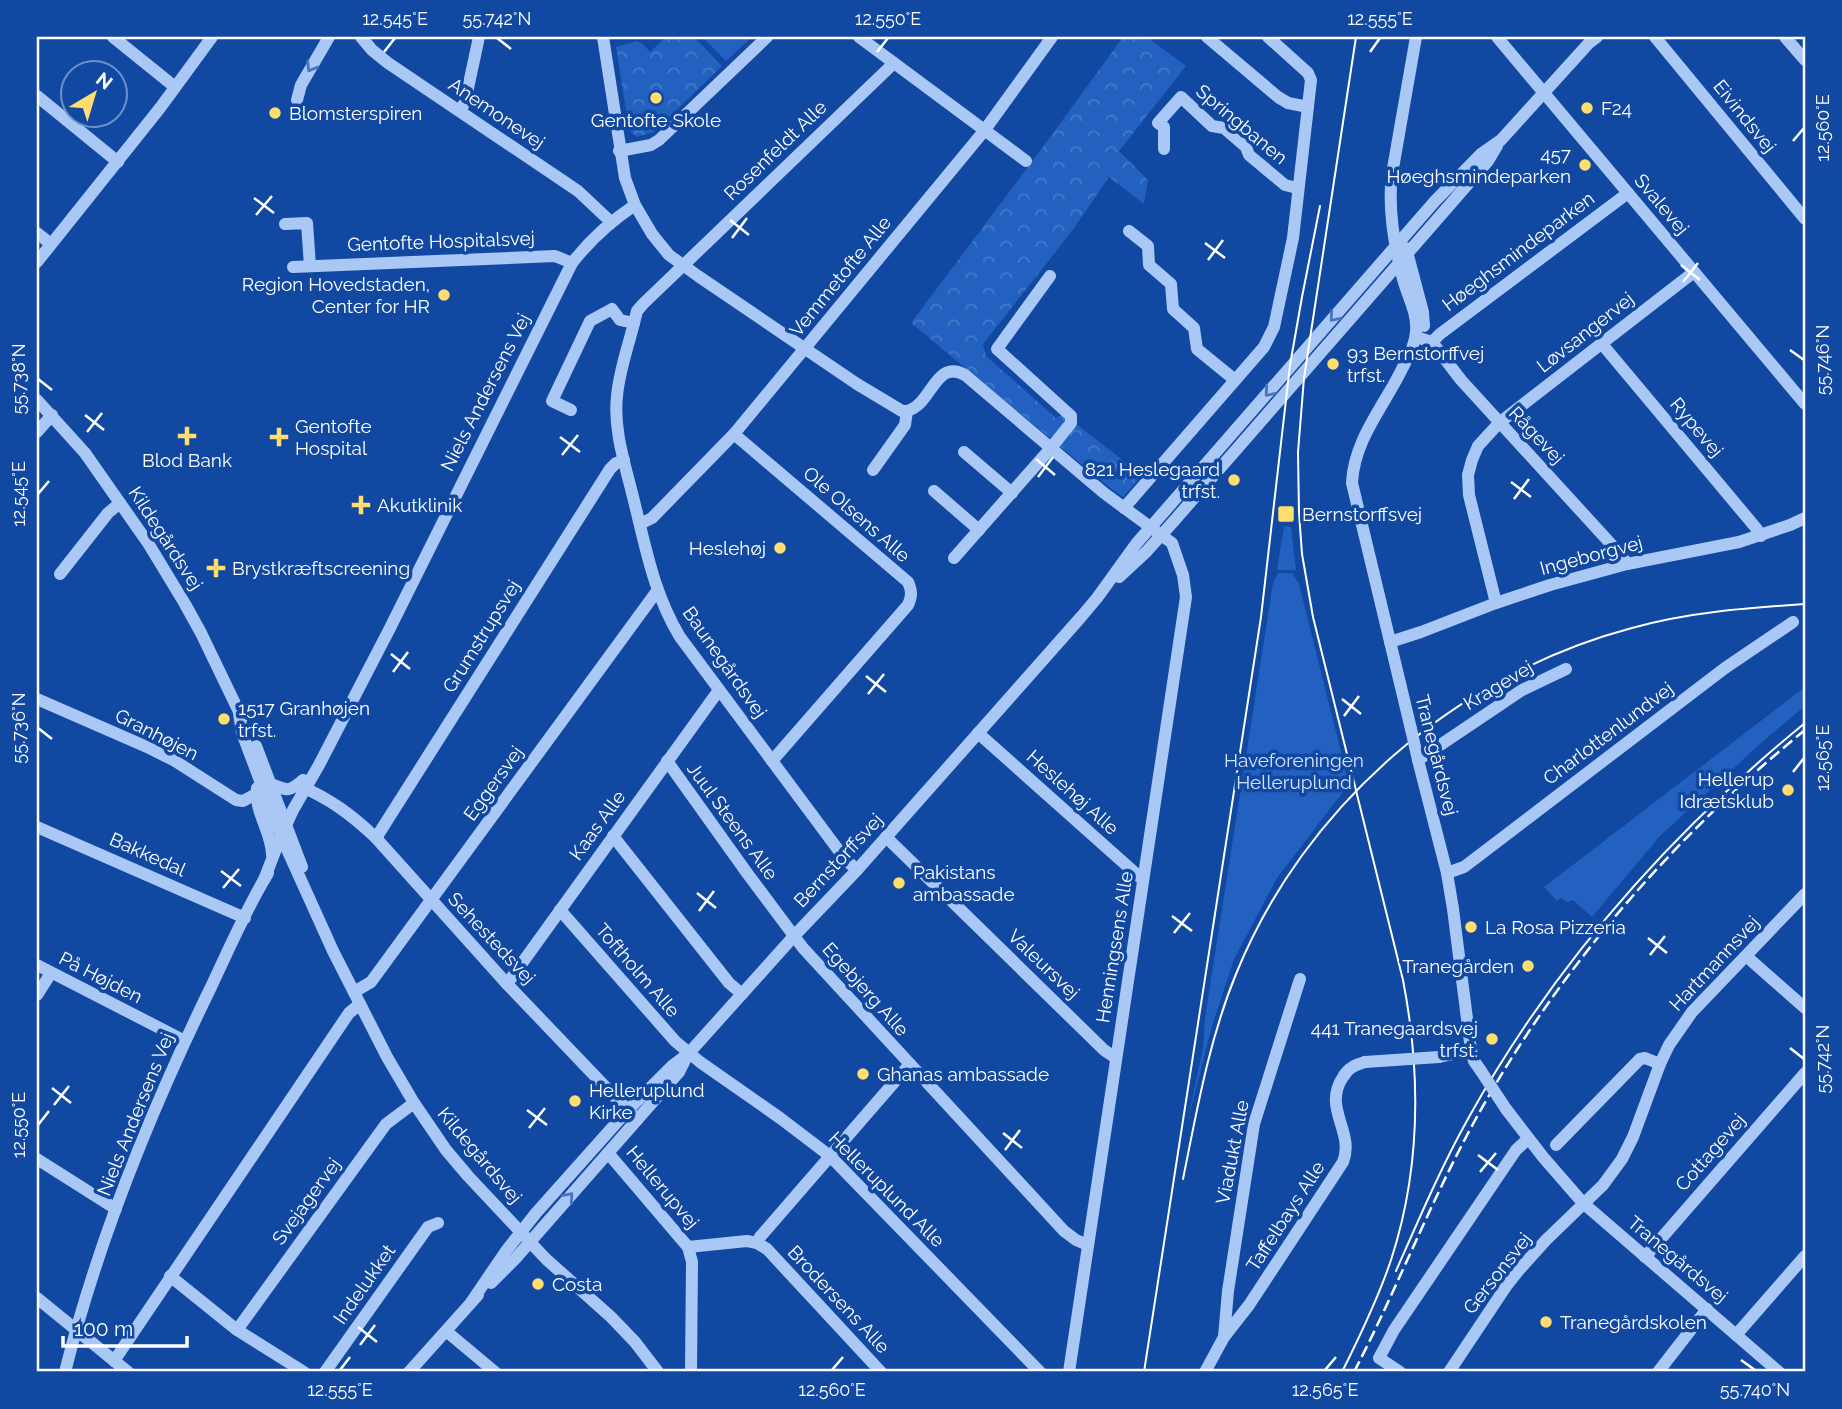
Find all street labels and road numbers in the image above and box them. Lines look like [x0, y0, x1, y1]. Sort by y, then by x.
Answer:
street label: Anemonevej [445, 73, 549, 153]
street label: Eivindsvej [1709, 75, 1781, 157]
street label: Springbanen [1192, 79, 1292, 169]
street label: Rosenfeldt Alle [719, 96, 831, 204]
street label: Svalevej [1630, 169, 1694, 239]
street label: Høeghsmindeparken [1438, 187, 1598, 315]
street label: Vemmetofte Alle [785, 211, 895, 341]
street label: Gentofte Hospitalsvej [347, 227, 535, 255]
street label: Løvsangervej [1532, 287, 1638, 377]
street label: Niels Andersens Vej [436, 310, 534, 474]
street label: Rypevej [1666, 393, 1728, 461]
street label: Rågevej [1505, 402, 1569, 468]
street label: Ole Olsens Alle [799, 462, 915, 566]
street label: Kildegårdsvej [124, 482, 208, 594]
street label: Ingeborgvej [1537, 531, 1645, 579]
street label: Grumstrupsvej [438, 576, 524, 696]
street label: Baunegårdsvej [678, 602, 772, 722]
street label: Kragevej [1459, 656, 1537, 714]
street label: Charlottenlundvej [1539, 677, 1677, 789]
street label: Tranegårdsvej [1411, 692, 1463, 818]
street label: Granhøjen [112, 704, 202, 764]
street label: Eggersvej [459, 741, 527, 825]
street label: Heslehøj Alle [1023, 745, 1123, 839]
street label: Juul Steens Alle [683, 758, 783, 884]
street label: Kaas Alle [564, 786, 630, 864]
street label: Bernstorffsvej [789, 809, 887, 911]
street label: Bakkedal [106, 827, 190, 881]
street label: Henningsens Alle [1091, 870, 1137, 1024]
street label: Sehestedsvej [444, 888, 540, 988]
street label: Hartmannsvej [1665, 911, 1763, 1015]
street label: Toftholm Alle [591, 919, 685, 1021]
street label: Valeursvej [1004, 925, 1084, 1003]
street label: Egebjerg Alle [818, 938, 914, 1040]
street label: På Højden [56, 947, 146, 1007]
street label: Niels Andersens Vej [92, 1029, 178, 1199]
street label: Viadukt Alle [1211, 1098, 1253, 1206]
street label: Kildegårdsvej [433, 1102, 527, 1208]
street label: Cottagevej [1670, 1109, 1750, 1195]
street label: Helleruplund Alle [825, 1127, 949, 1251]
street label: Hellerupvej [622, 1141, 704, 1233]
street label: Svejagervej [267, 1153, 345, 1249]
street label: Taffelbays Alle [1241, 1157, 1329, 1275]
street label: Tranegårdsvej [1624, 1211, 1732, 1307]
street label: Gersonsvej [1458, 1228, 1536, 1318]
street label: Indelukket [329, 1239, 400, 1328]
street label: Brodersens Alle [784, 1241, 894, 1357]

